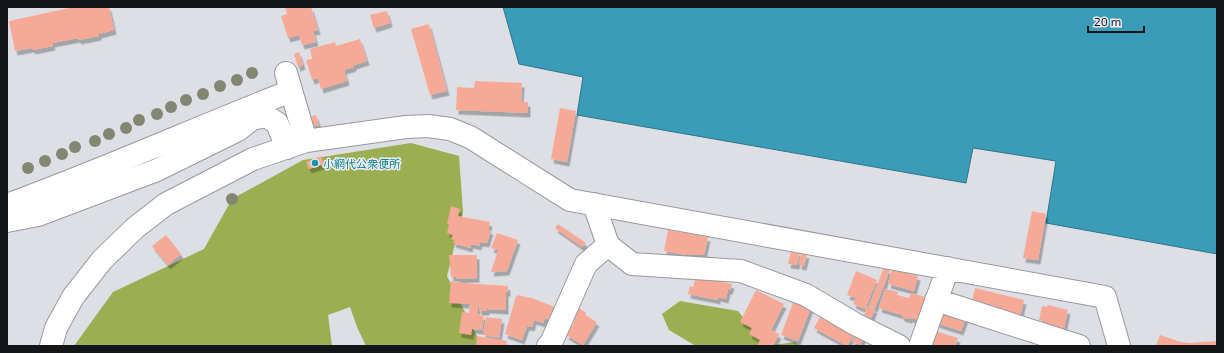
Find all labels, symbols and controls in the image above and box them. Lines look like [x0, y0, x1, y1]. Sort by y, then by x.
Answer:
scale bar [1088, 8, 1144, 34]
text: 20 m [1094, 14, 1121, 28]
place label: 小網代公衆便所 [323, 157, 401, 170]
marker: 小網代公衆便所 [310, 158, 320, 168]

